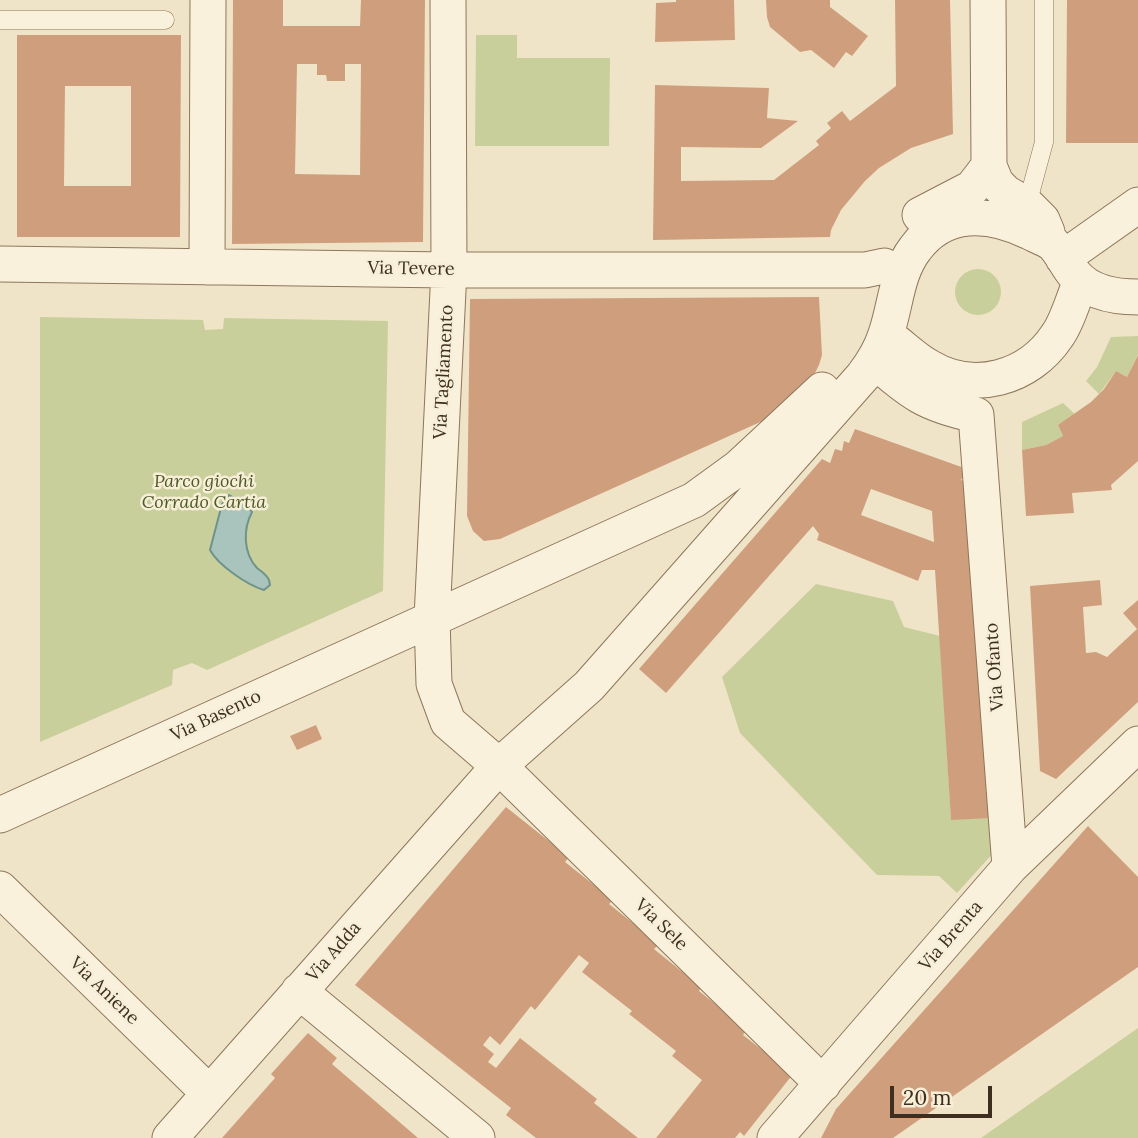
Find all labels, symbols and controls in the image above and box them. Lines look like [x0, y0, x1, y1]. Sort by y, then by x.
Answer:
street label: Via Tevere [367, 257, 455, 281]
street label: Via Tagliamento [430, 304, 458, 440]
park label: Parco giochi Corrado Cartia [142, 471, 266, 514]
street label: Via Ofanto [981, 622, 1009, 712]
street label: Via Basento [167, 686, 265, 746]
street label: Via Sele [630, 895, 692, 955]
street label: Via Brenta [915, 896, 987, 976]
street label: Via Adda [302, 918, 366, 986]
street label: Via Aniene [65, 953, 143, 1029]
scale bar [893, 1072, 995, 1116]
text: 20 m [903, 1084, 952, 1111]

